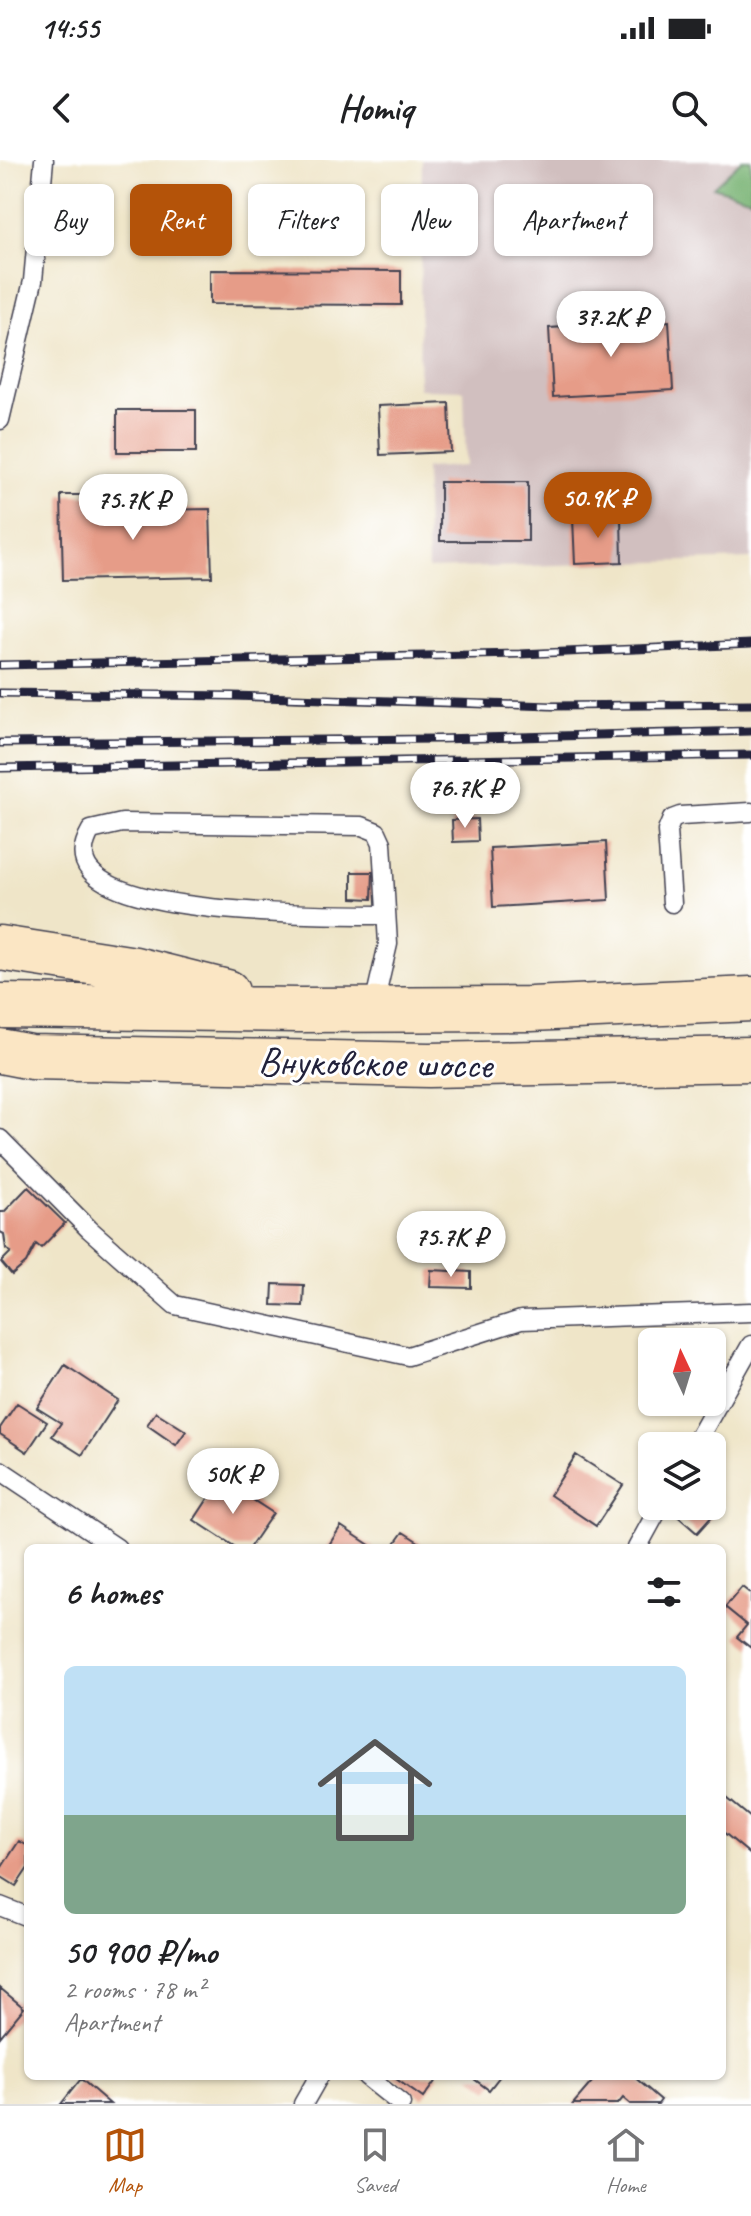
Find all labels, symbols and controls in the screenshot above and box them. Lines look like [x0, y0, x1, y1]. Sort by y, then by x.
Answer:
text: 14:55 [40, 9, 99, 47]
text: Homiq [338, 85, 413, 131]
icon: back [40, 86, 84, 130]
icon: search [667, 86, 711, 130]
chip: Buy [24, 184, 114, 256]
chip: Rent [130, 184, 232, 256]
chip: Filters [248, 184, 365, 256]
chip: New [381, 184, 478, 256]
chip: Apartment [494, 184, 653, 256]
pin: 37.2K ₽ [537, 291, 685, 359]
text: 37.2K ₽ [574, 300, 648, 333]
pin: 50.9K ₽ [524, 472, 672, 540]
pin: 75.7K ₽ [59, 474, 207, 542]
text: 50.9K ₽ [562, 481, 634, 514]
text: 75.7K ₽ [97, 483, 169, 516]
pin: 76.7K ₽ [391, 762, 539, 830]
text: 76.7K ₽ [428, 771, 502, 804]
street label: Внуковское шоссе [257, 1036, 496, 1090]
pin: 75.7K ₽ [377, 1211, 525, 1279]
text: 75.7K ₽ [415, 1220, 487, 1253]
north arrow [638, 1328, 726, 1416]
map controls [638, 1328, 726, 1520]
button: layers [638, 1432, 726, 1520]
pin: 50K ₽ [177, 1448, 289, 1516]
text: 50K ₽ [205, 1457, 261, 1490]
icon: filters [642, 1570, 686, 1614]
text: 6 homes [64, 1571, 161, 1614]
icon: home [303, 1718, 447, 1862]
text: 50 900 ₽/mo [64, 1930, 217, 1973]
text: 2 rooms · 78 m² [64, 1973, 205, 2006]
text: Apartment [64, 2006, 160, 2039]
tab: Map [103, 2123, 147, 2199]
tab: Saved [353, 2123, 397, 2199]
tab: Home [604, 2123, 648, 2199]

